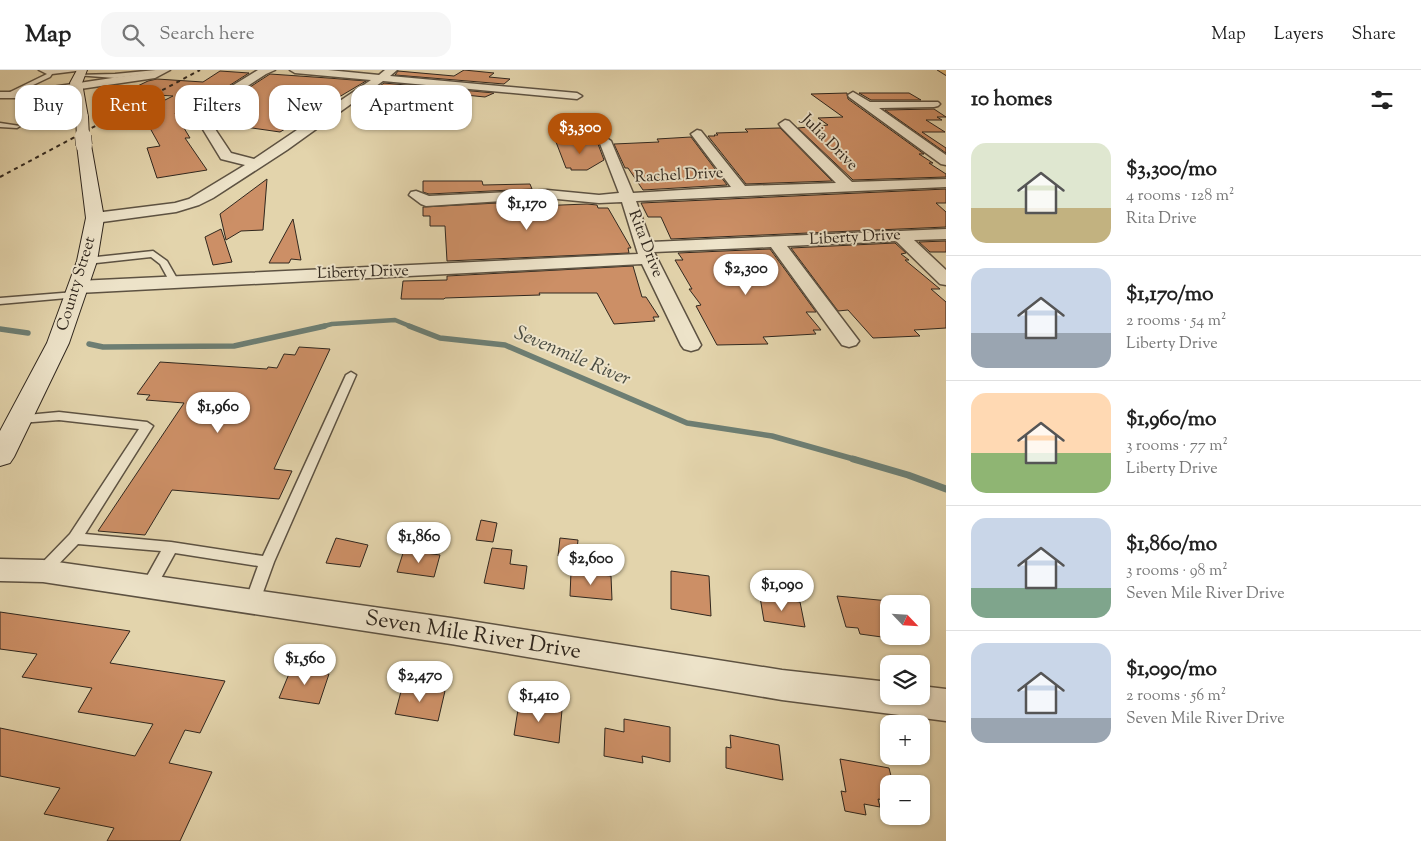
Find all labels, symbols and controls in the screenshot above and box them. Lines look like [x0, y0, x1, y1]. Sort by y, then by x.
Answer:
search box [101, 12, 451, 57]
text: Map [25, 18, 71, 52]
icon: search [119, 21, 147, 49]
text: Search here [159, 21, 255, 48]
text: Map [1211, 22, 1246, 48]
text: Layers [1274, 22, 1324, 48]
text: Share [1352, 22, 1396, 48]
chip: Buy [15, 85, 82, 130]
chip: Rent [92, 85, 165, 130]
chip: Filters [175, 85, 259, 130]
chip: New [269, 85, 341, 130]
chip: Apartment [351, 85, 472, 130]
text: 10 homes [971, 85, 1052, 115]
icon: filters [1368, 86, 1396, 114]
street label: Julia Drive [795, 109, 863, 177]
pin: $3,300 [539, 112, 621, 155]
text: $3,300 [559, 117, 601, 140]
text: $3,300/mo [1126, 155, 1217, 185]
street label: Rachel Drive [634, 162, 724, 190]
icon: home [1011, 163, 1071, 223]
text: 4 rooms · 128 m² [1126, 185, 1234, 208]
pin: $1,170 [486, 189, 568, 231]
text: $1,170 [507, 193, 547, 216]
street label: Rita Drive [622, 207, 668, 281]
text: Rita Drive [1126, 208, 1197, 231]
street label: Liberty Drive [809, 224, 901, 252]
street label: County Street [52, 233, 102, 334]
pin: $2,300 [705, 254, 787, 296]
text: $2,300 [724, 258, 768, 281]
street label: Liberty Drive [317, 260, 409, 286]
text: $1,170/mo [1126, 280, 1213, 310]
icon: home [1011, 288, 1071, 348]
text: 2 rooms · 54 m² [1126, 310, 1226, 333]
water label: Sevenmile River [509, 320, 635, 394]
text: Liberty Drive [1126, 333, 1218, 356]
pin: $1,960 [177, 392, 259, 434]
text: $1,960 [197, 396, 239, 419]
text: $1,960/mo [1126, 405, 1216, 435]
icon: home [1011, 413, 1071, 473]
text: 3 rooms · 77 m² [1126, 435, 1228, 458]
text: Liberty Drive [1126, 458, 1218, 481]
pin: $1,860 [378, 522, 460, 564]
text: $1,860 [398, 526, 440, 549]
text: $1,860/mo [1126, 530, 1217, 560]
icon: home [1011, 538, 1071, 598]
pin: $2,600 [550, 544, 632, 586]
text: $2,600 [569, 548, 613, 571]
text: 3 rooms · 98 m² [1126, 560, 1228, 583]
pin: $1,090 [741, 570, 823, 612]
text: $1,090 [761, 574, 803, 597]
text: Seven Mile River Drive [1126, 583, 1285, 606]
north arrow [880, 595, 930, 645]
map controls [880, 595, 930, 825]
street label: Seven Mile River Drive [363, 603, 583, 669]
pin: $1,560 [264, 644, 346, 686]
text: $1,560 [285, 648, 325, 671]
button: layers [880, 655, 930, 705]
text: $1,090/mo [1126, 655, 1217, 685]
pin: $2,470 [379, 660, 461, 703]
icon: home [1011, 663, 1071, 723]
text: $2,470 [398, 665, 442, 688]
pin: $1,410 [498, 680, 580, 723]
text: $1,410 [519, 685, 559, 708]
text: 2 rooms · 56 m² [1126, 685, 1226, 708]
text: Seven Mile River Drive [1126, 708, 1285, 731]
button: + [880, 715, 930, 765]
button: − [880, 775, 930, 825]

